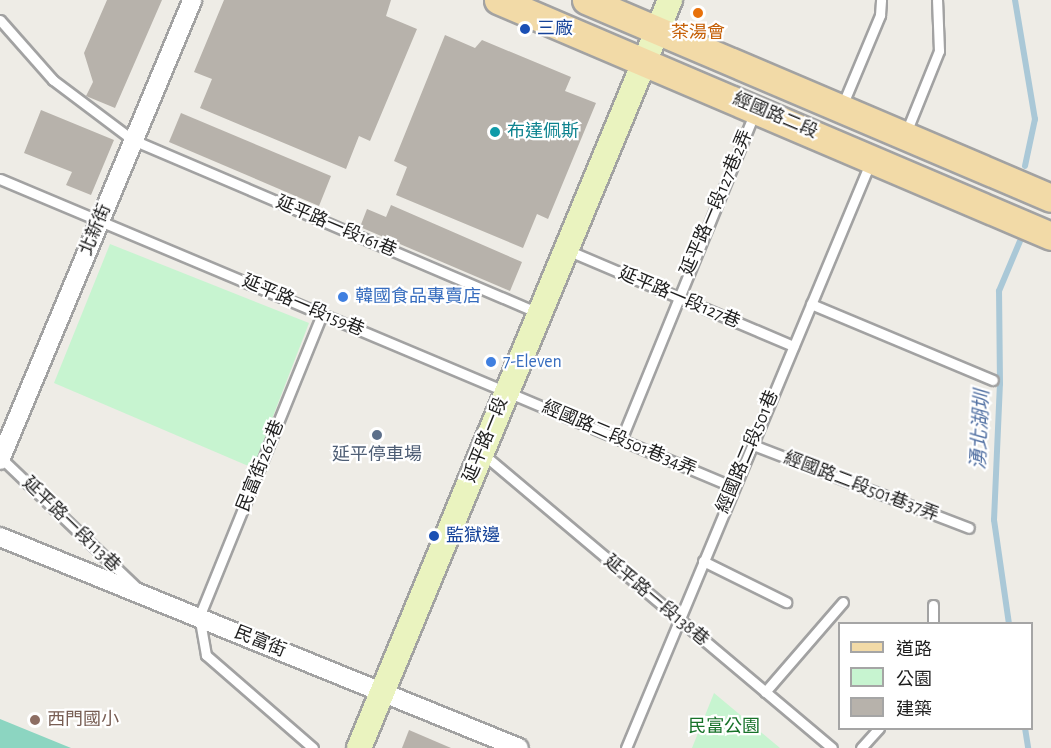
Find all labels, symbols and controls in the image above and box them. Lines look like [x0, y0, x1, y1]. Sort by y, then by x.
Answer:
marker: 茶湯會 [691, 6, 705, 20]
place label: 三廠 [537, 18, 573, 40]
marker: 三廠 [518, 22, 532, 36]
place label: 茶湯會 [671, 22, 725, 44]
street label: 經國路二段 [729, 88, 821, 144]
place label: 布達佩斯 [507, 121, 579, 143]
marker: 布達佩斯 [488, 125, 502, 139]
street label: 延平路一段127巷2弄 [677, 127, 757, 279]
street label: 延平路一段161巷 [272, 192, 400, 262]
street label: 北新街 [76, 201, 116, 259]
street label: 延平路一段127巷 [615, 263, 743, 333]
street label: 延平路一段159巷 [239, 271, 367, 341]
place label: 韓國食品專賣店 [355, 286, 481, 308]
marker: 韓國食品專賣店 [336, 290, 350, 304]
place label: 7-Eleven [503, 351, 562, 373]
marker: 7-Eleven [484, 355, 498, 369]
street label: 經國路二段501巷 [712, 387, 784, 517]
water label: 湧北湖圳 [967, 389, 995, 471]
street label: 延平路一段 [459, 394, 513, 486]
street label: 經國路二段501巷34弄 [539, 397, 699, 481]
street label: 民富街262巷 [233, 417, 289, 515]
marker: 延平停車場 [370, 428, 384, 442]
place label: 延平停車場 [332, 444, 422, 466]
street label: 經國路二段501巷37弄 [781, 448, 941, 526]
street label: 延平路一段113巷 [18, 473, 124, 577]
place label: 監獄邊 [446, 525, 500, 547]
marker: 監獄邊 [427, 529, 441, 543]
street label: 延平路一段138巷 [599, 551, 713, 651]
street label: 民富街 [231, 622, 289, 662]
legend [838, 622, 1033, 730]
text: 道路 [896, 641, 932, 659]
text: 公園 [896, 671, 932, 689]
text: 建築 [896, 701, 932, 719]
place label: 西門國小 [47, 709, 119, 731]
marker: 西門國小 [28, 713, 42, 727]
park label: 民富公園 [688, 716, 760, 738]

